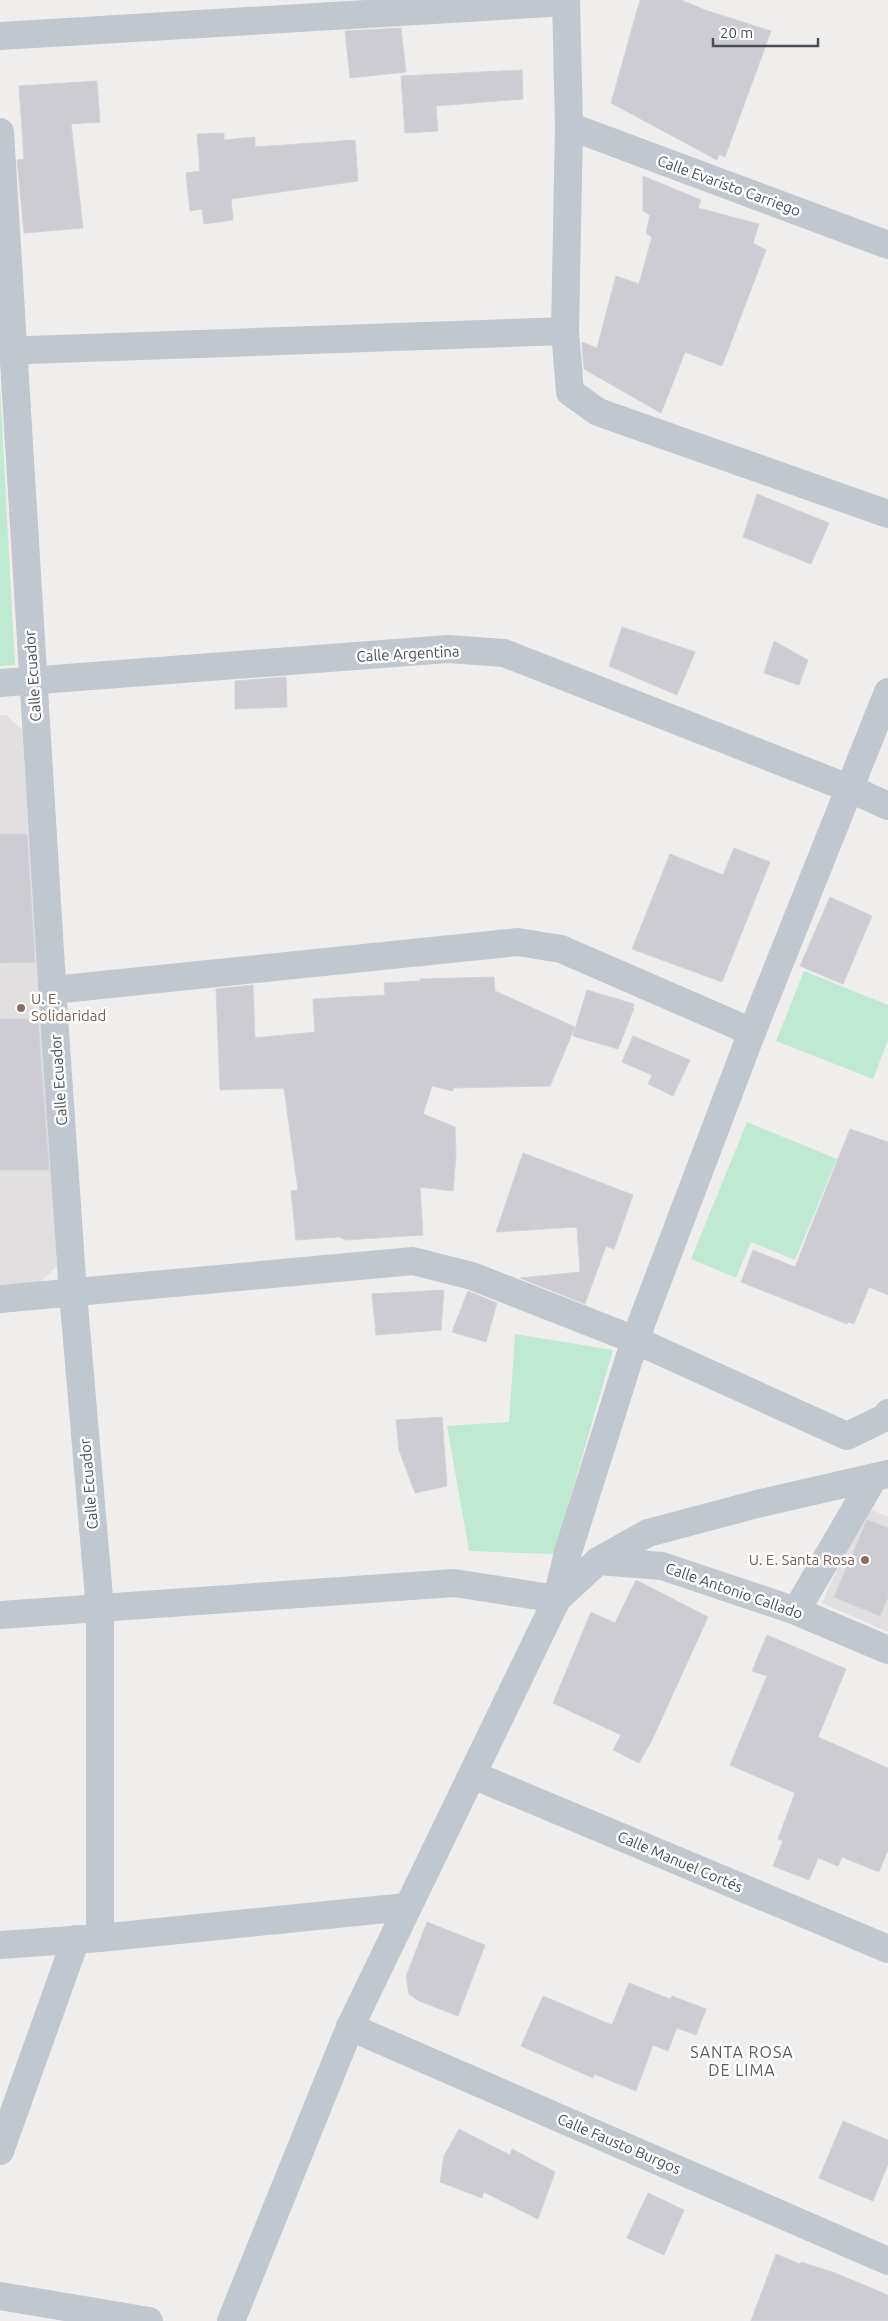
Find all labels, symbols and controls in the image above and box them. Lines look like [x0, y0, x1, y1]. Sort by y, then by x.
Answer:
scale bar [713, 15, 818, 47]
text: 20 m [720, 24, 753, 41]
street label: Calle Evaristo Carriego [655, 152, 803, 219]
street label: Calle Ecuador [21, 630, 44, 722]
street label: Calle Argentina [356, 642, 460, 665]
place label: U. E. Solidaridad [31, 990, 106, 1024]
marker: U. E. Solidaridad [15, 1002, 27, 1014]
street label: Calle Ecuador [47, 1034, 70, 1126]
street label: Calle Ecuador [76, 1437, 101, 1530]
place label: U. E. Santa Rosa [749, 1551, 855, 1568]
marker: U. E. Santa Rosa [859, 1554, 871, 1566]
street label: Calle Antonio Callado [663, 1559, 805, 1622]
street label: Calle Manuel Cortés [615, 1827, 745, 1896]
district label: SANTA ROSA DE LIMA [690, 2043, 794, 2079]
street label: Calle Fausto Burgos [555, 2110, 683, 2177]

